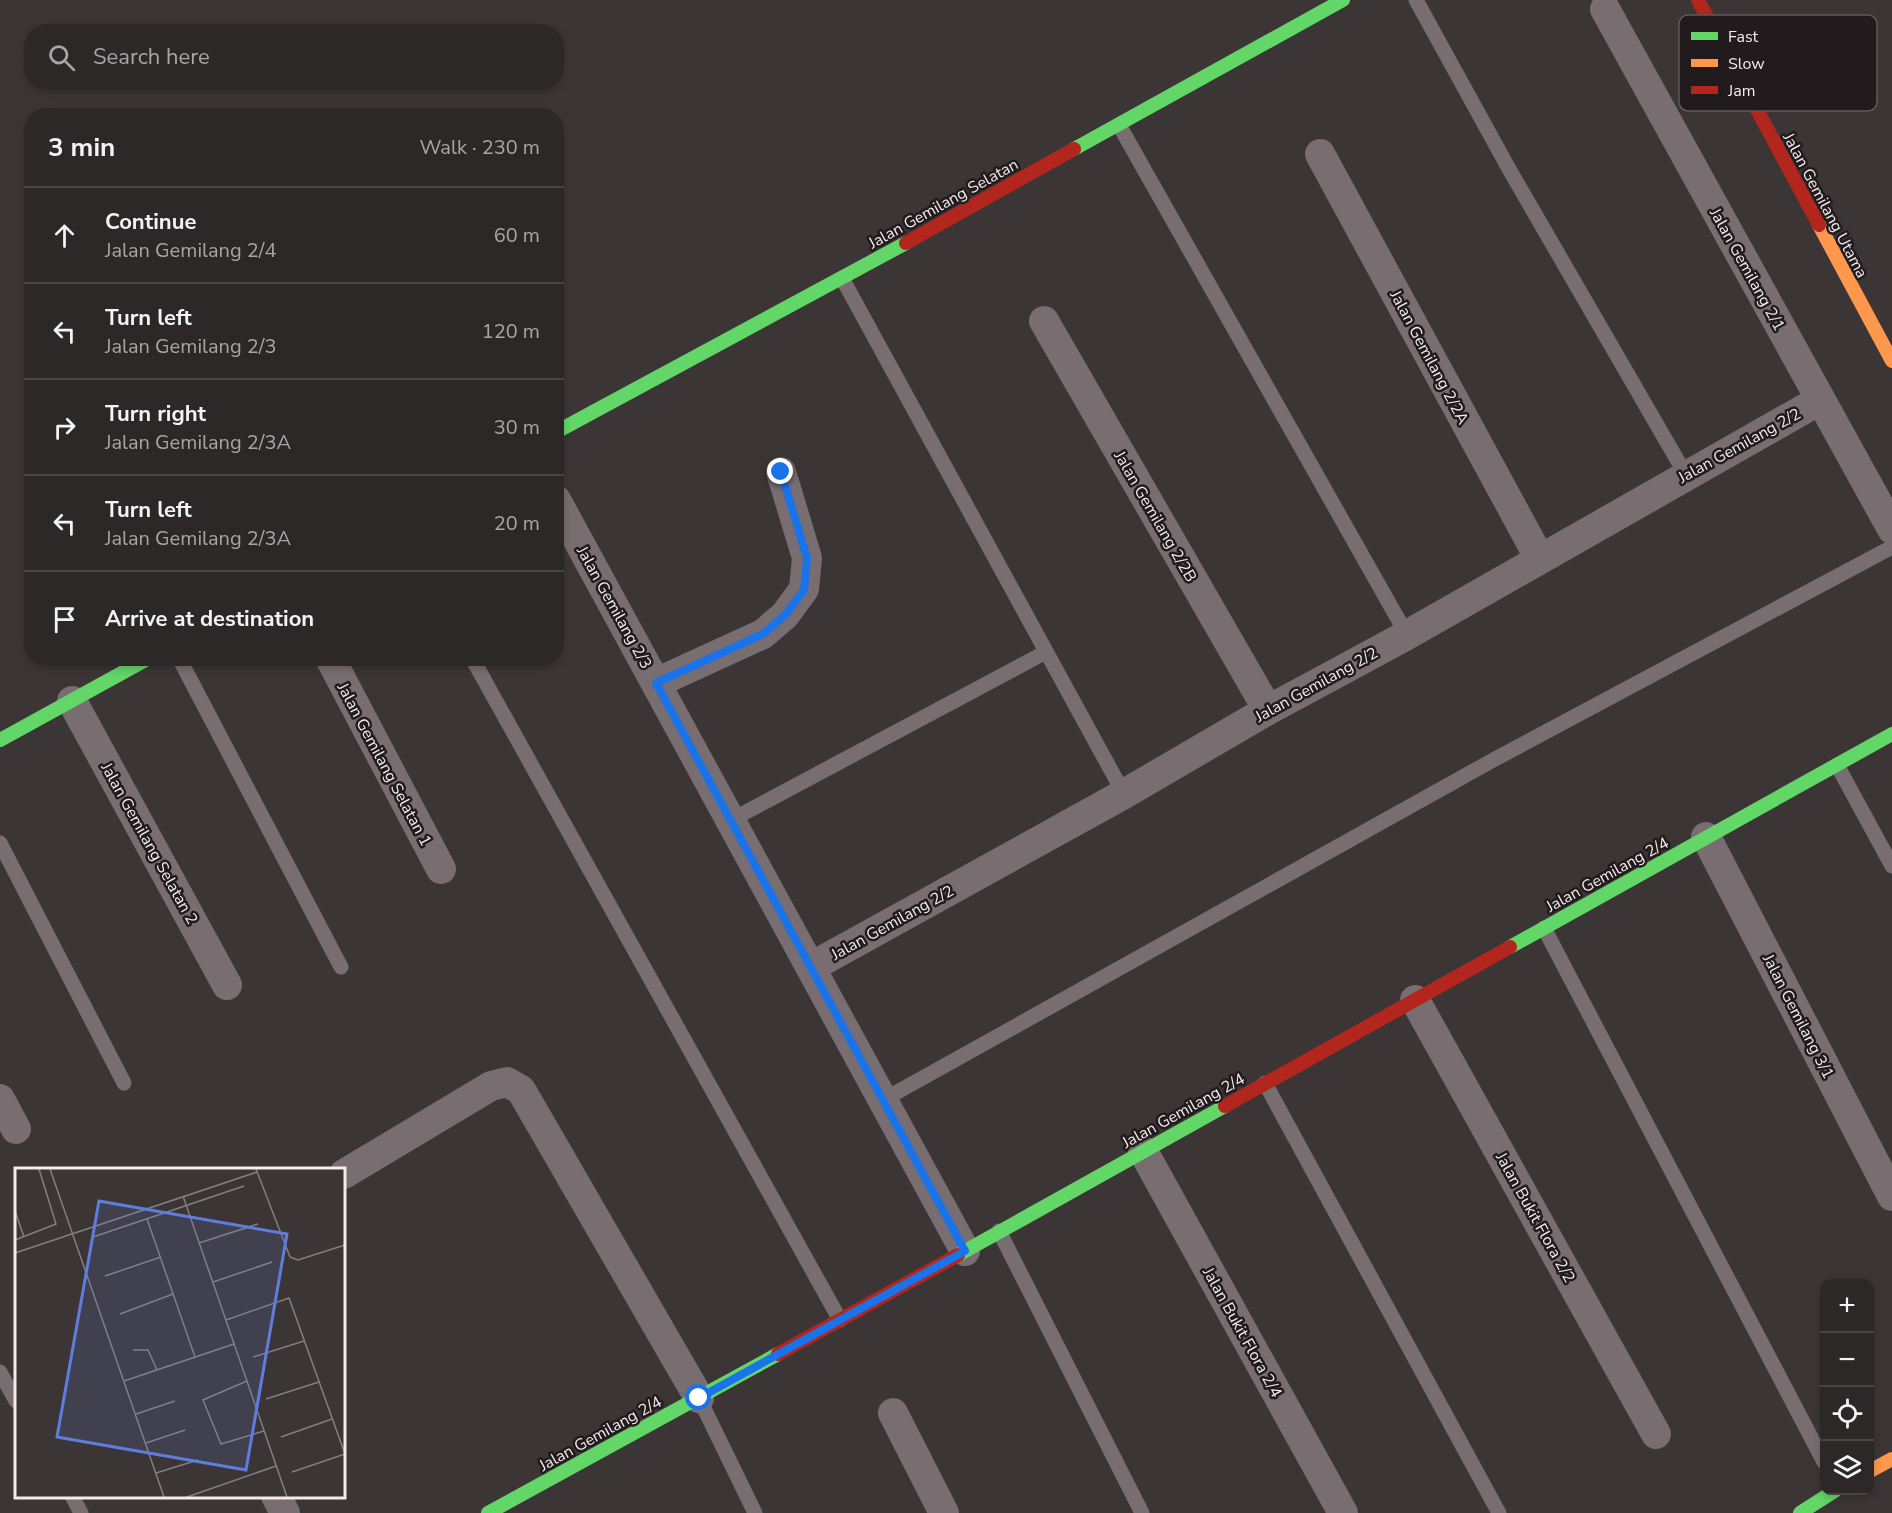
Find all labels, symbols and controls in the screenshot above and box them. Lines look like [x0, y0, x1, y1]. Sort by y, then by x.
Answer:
legend [1679, 15, 1877, 111]
search box [24, 24, 564, 90]
text: Fast [1728, 26, 1759, 48]
icon: search [45, 41, 78, 74]
text: Search here [93, 42, 210, 72]
text: Slow [1728, 53, 1765, 75]
text: Jam [1727, 80, 1755, 102]
street label: Jalan Gemilang Utama [1777, 128, 1873, 282]
text: 3 min [48, 130, 115, 165]
text: Walk · 230 m [420, 134, 540, 161]
street label: Jalan Gemilang Selatan [864, 153, 1022, 255]
street label: Jalan Gemilang 2/1 [1704, 203, 1790, 335]
text: Continue [105, 207, 196, 237]
icon: ahead [48, 219, 81, 252]
text: 60 m [494, 222, 540, 249]
text: Jalan Gemilang 2/4 [105, 237, 276, 264]
street label: Jalan Gemilang 2/2A [1384, 286, 1474, 429]
text: Turn left [105, 303, 192, 333]
icon: left [48, 315, 81, 348]
text: 120 m [482, 318, 540, 345]
text: Jalan Gemilang 2/3 [105, 333, 276, 360]
text: Turn right [105, 399, 206, 429]
street label: Jalan Gemilang 2/2 [1673, 403, 1805, 489]
icon: right [48, 411, 81, 444]
text: 30 m [494, 414, 540, 441]
text: Jalan Gemilang 2/3A [105, 429, 291, 456]
street label: Jalan Gemilang 2/2B [1108, 446, 1202, 586]
route end [767, 458, 793, 484]
text: Turn left [105, 495, 192, 525]
icon: left [48, 507, 81, 540]
text: 20 m [494, 510, 540, 537]
text: Jalan Gemilang 2/3A [105, 525, 291, 552]
street label: Jalan Gemilang 2/3 [571, 541, 657, 673]
icon: arrive [48, 603, 81, 636]
text: Arrive at destination [105, 604, 314, 634]
street label: Jalan Gemilang 2/2 [1250, 642, 1382, 728]
street label: Jalan Gemilang Selatan 1 [331, 678, 437, 850]
street label: Jalan Gemilang Selatan 2 [95, 758, 203, 928]
street label: Jalan Gemilang 2/4 [1541, 832, 1673, 918]
street label: Jalan Gemilang 2/2 [826, 880, 958, 966]
street label: Jalan Gemilang 3/1 [1757, 949, 1839, 1083]
street label: Jalan Gemilang 2/4 [1117, 1068, 1249, 1154]
street label: Jalan Bukit Flora 2/2 [1490, 1148, 1580, 1286]
inset map [15, 1168, 345, 1498]
street label: Jalan Bukit Flora 2/4 [1197, 1263, 1287, 1402]
map controls [1820, 1279, 1874, 1495]
button: + [1820, 1279, 1874, 1333]
button: − [1820, 1333, 1874, 1387]
route start [685, 1384, 711, 1410]
button: locate [1820, 1387, 1874, 1441]
street label: Jalan Gemilang 2/4 [534, 1391, 666, 1477]
button: layers [1820, 1441, 1874, 1495]

